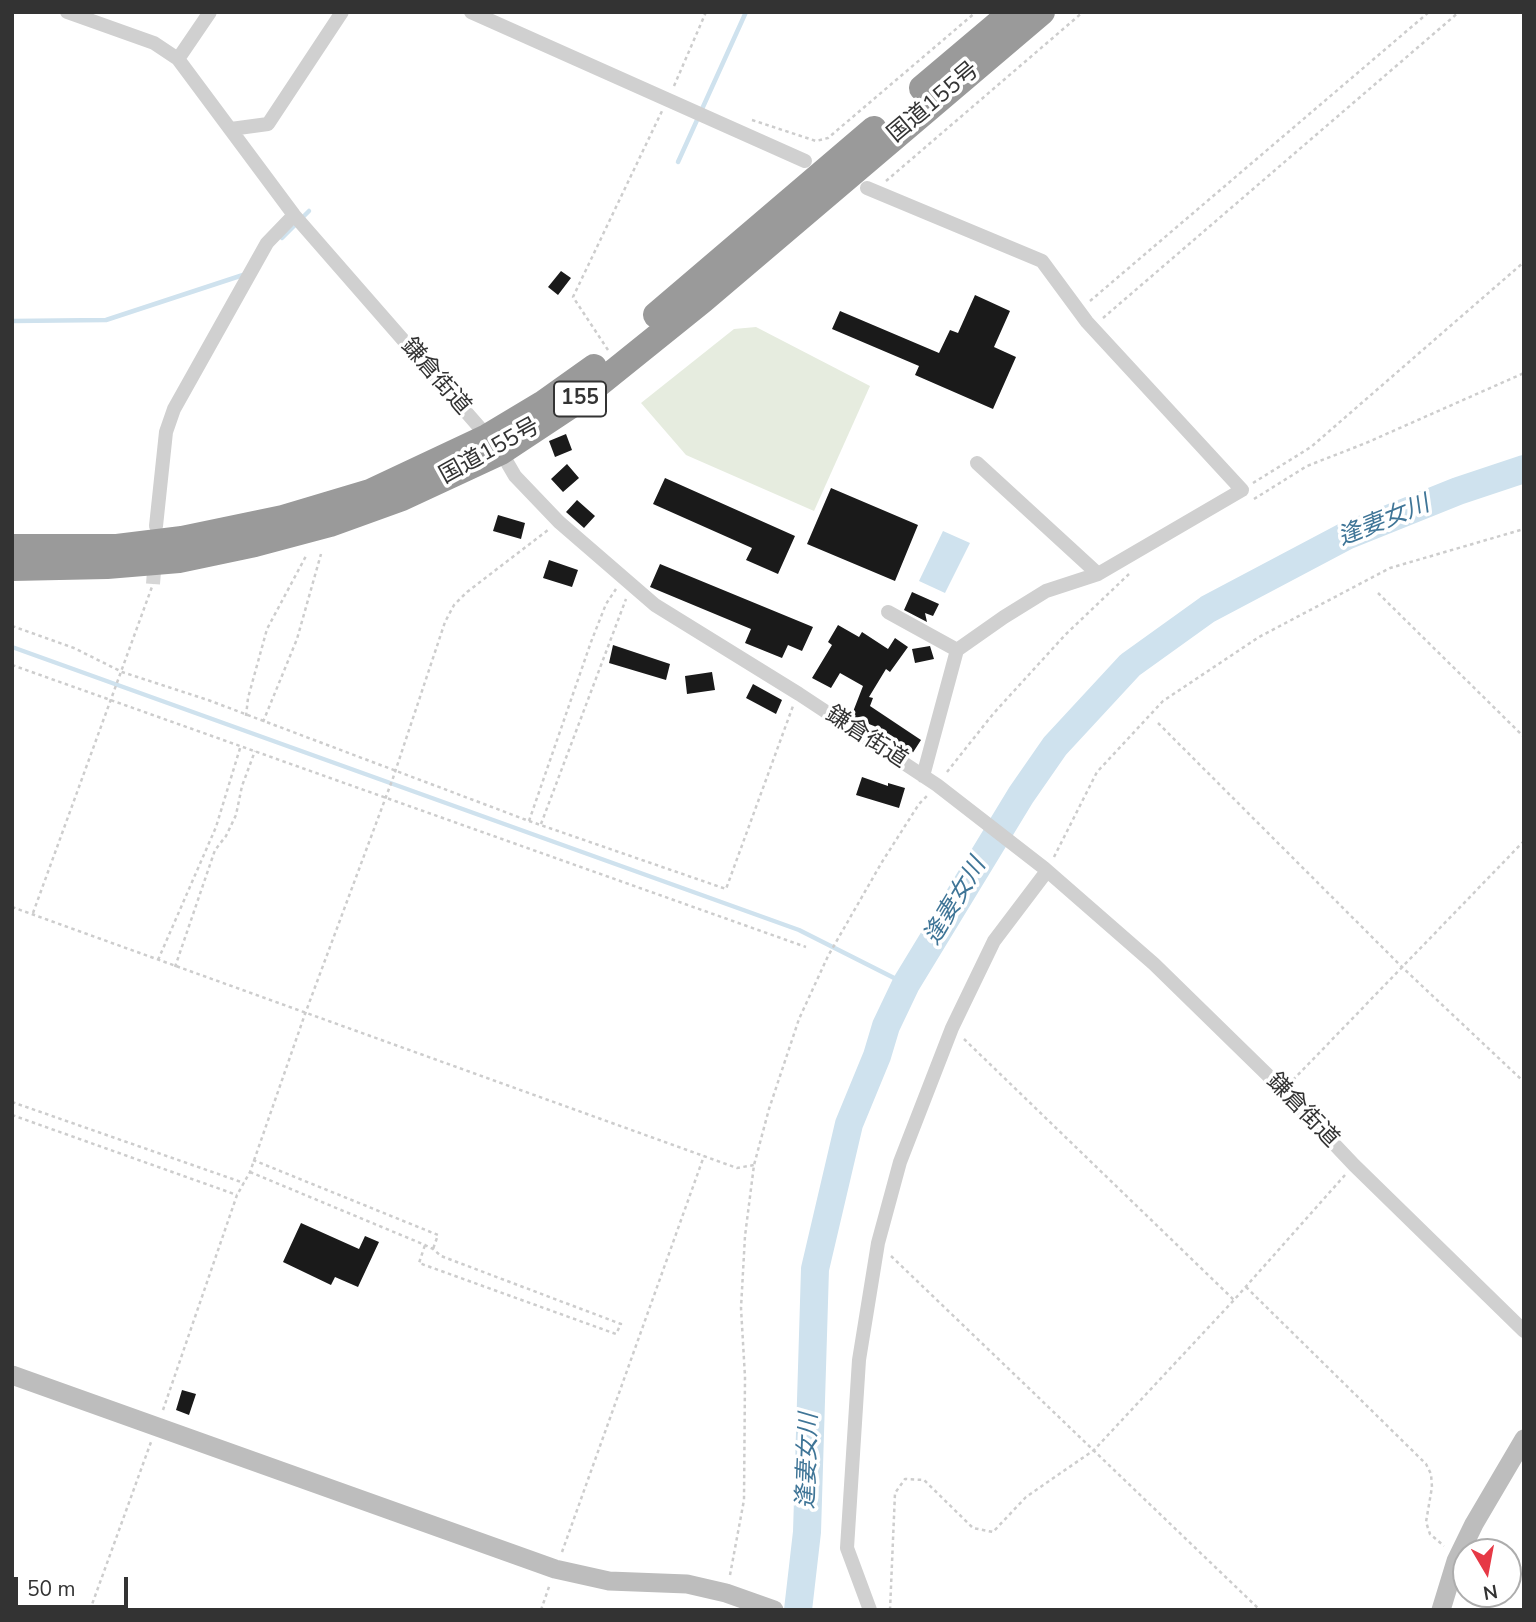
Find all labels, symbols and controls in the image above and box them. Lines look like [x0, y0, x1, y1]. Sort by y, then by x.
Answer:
street label: 国道155号 [883, 57, 985, 149]
street label: 鎌倉街道 [394, 333, 476, 421]
road number: 155 [554, 382, 606, 416]
street label: 国道155号 [435, 413, 545, 491]
water label: 逢妻女川 [1334, 491, 1434, 553]
street label: 鎌倉街道 [820, 701, 912, 775]
water label: 逢妻女川 [919, 853, 993, 951]
street label: 鎌倉街道 [1260, 1068, 1344, 1154]
water label: 逢妻女川 [793, 1413, 825, 1509]
north arrow [1452, 1538, 1522, 1608]
scale bar [18, 1562, 131, 1606]
text: 50 m [27, 1575, 76, 1603]
text: N [1481, 1578, 1500, 1606]

